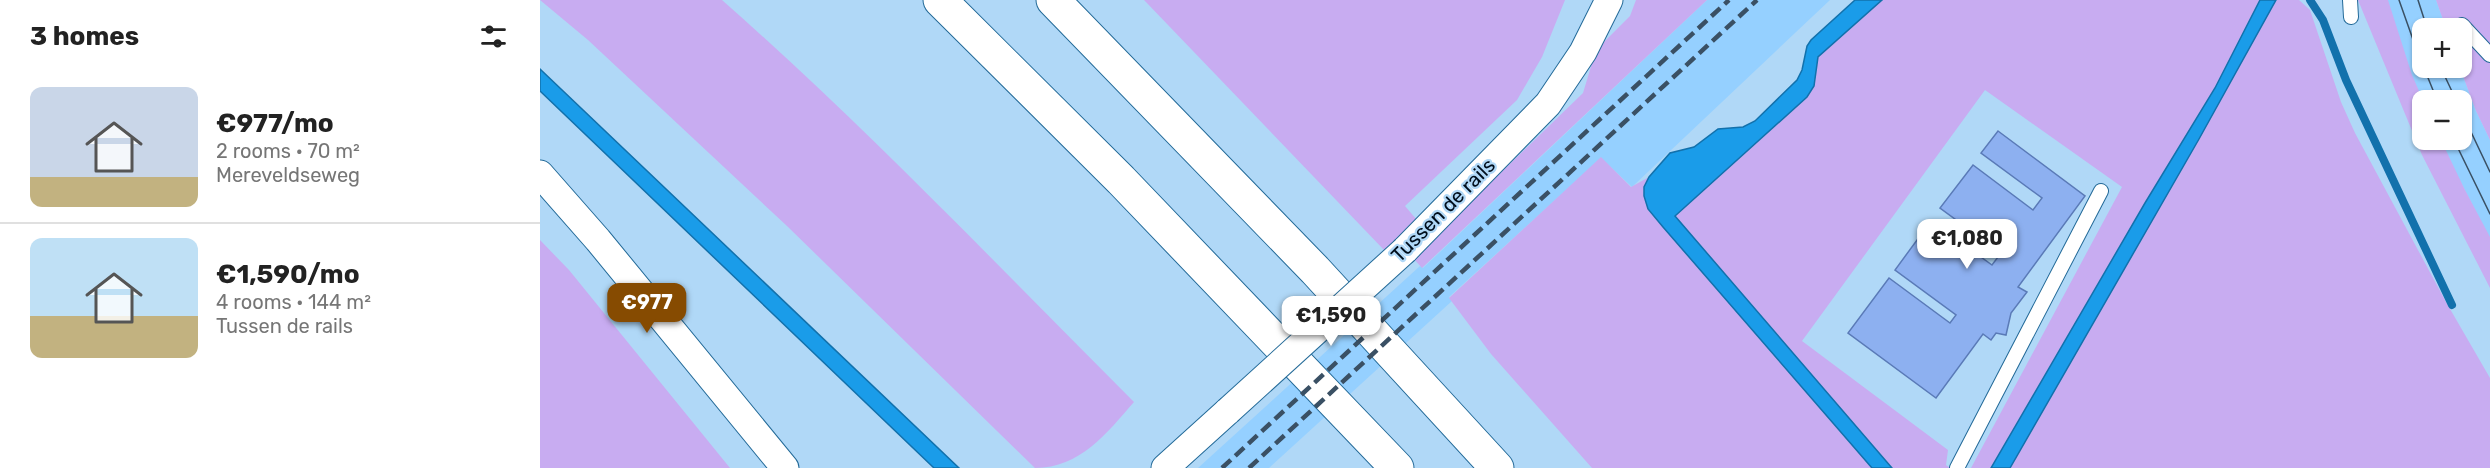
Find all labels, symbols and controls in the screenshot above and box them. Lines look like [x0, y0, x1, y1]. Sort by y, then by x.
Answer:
map controls [2412, 18, 2472, 150]
button: + [2412, 18, 2472, 78]
icon: filters [477, 20, 510, 53]
text: 3 homes [30, 21, 139, 52]
button: − [2412, 90, 2472, 150]
text: €977/mo [216, 108, 334, 139]
icon: home [78, 111, 150, 183]
text: 2 rooms · 70 m² [216, 139, 360, 163]
street label: Tussen de rails [1386, 153, 1500, 267]
text: Mereveldseweg [216, 163, 360, 187]
pin: €1,080 [1918, 219, 2016, 270]
text: €1,080 [1931, 226, 2003, 250]
text: €1,590/mo [216, 259, 360, 290]
icon: home [78, 262, 150, 334]
pin: €977 [611, 283, 683, 334]
text: 4 rooms · 144 m² [216, 290, 371, 314]
text: €977 [621, 290, 673, 314]
pin: €1,590 [1282, 296, 1380, 347]
text: €1,590 [1296, 303, 1366, 327]
text: Tussen de rails [216, 314, 353, 338]

